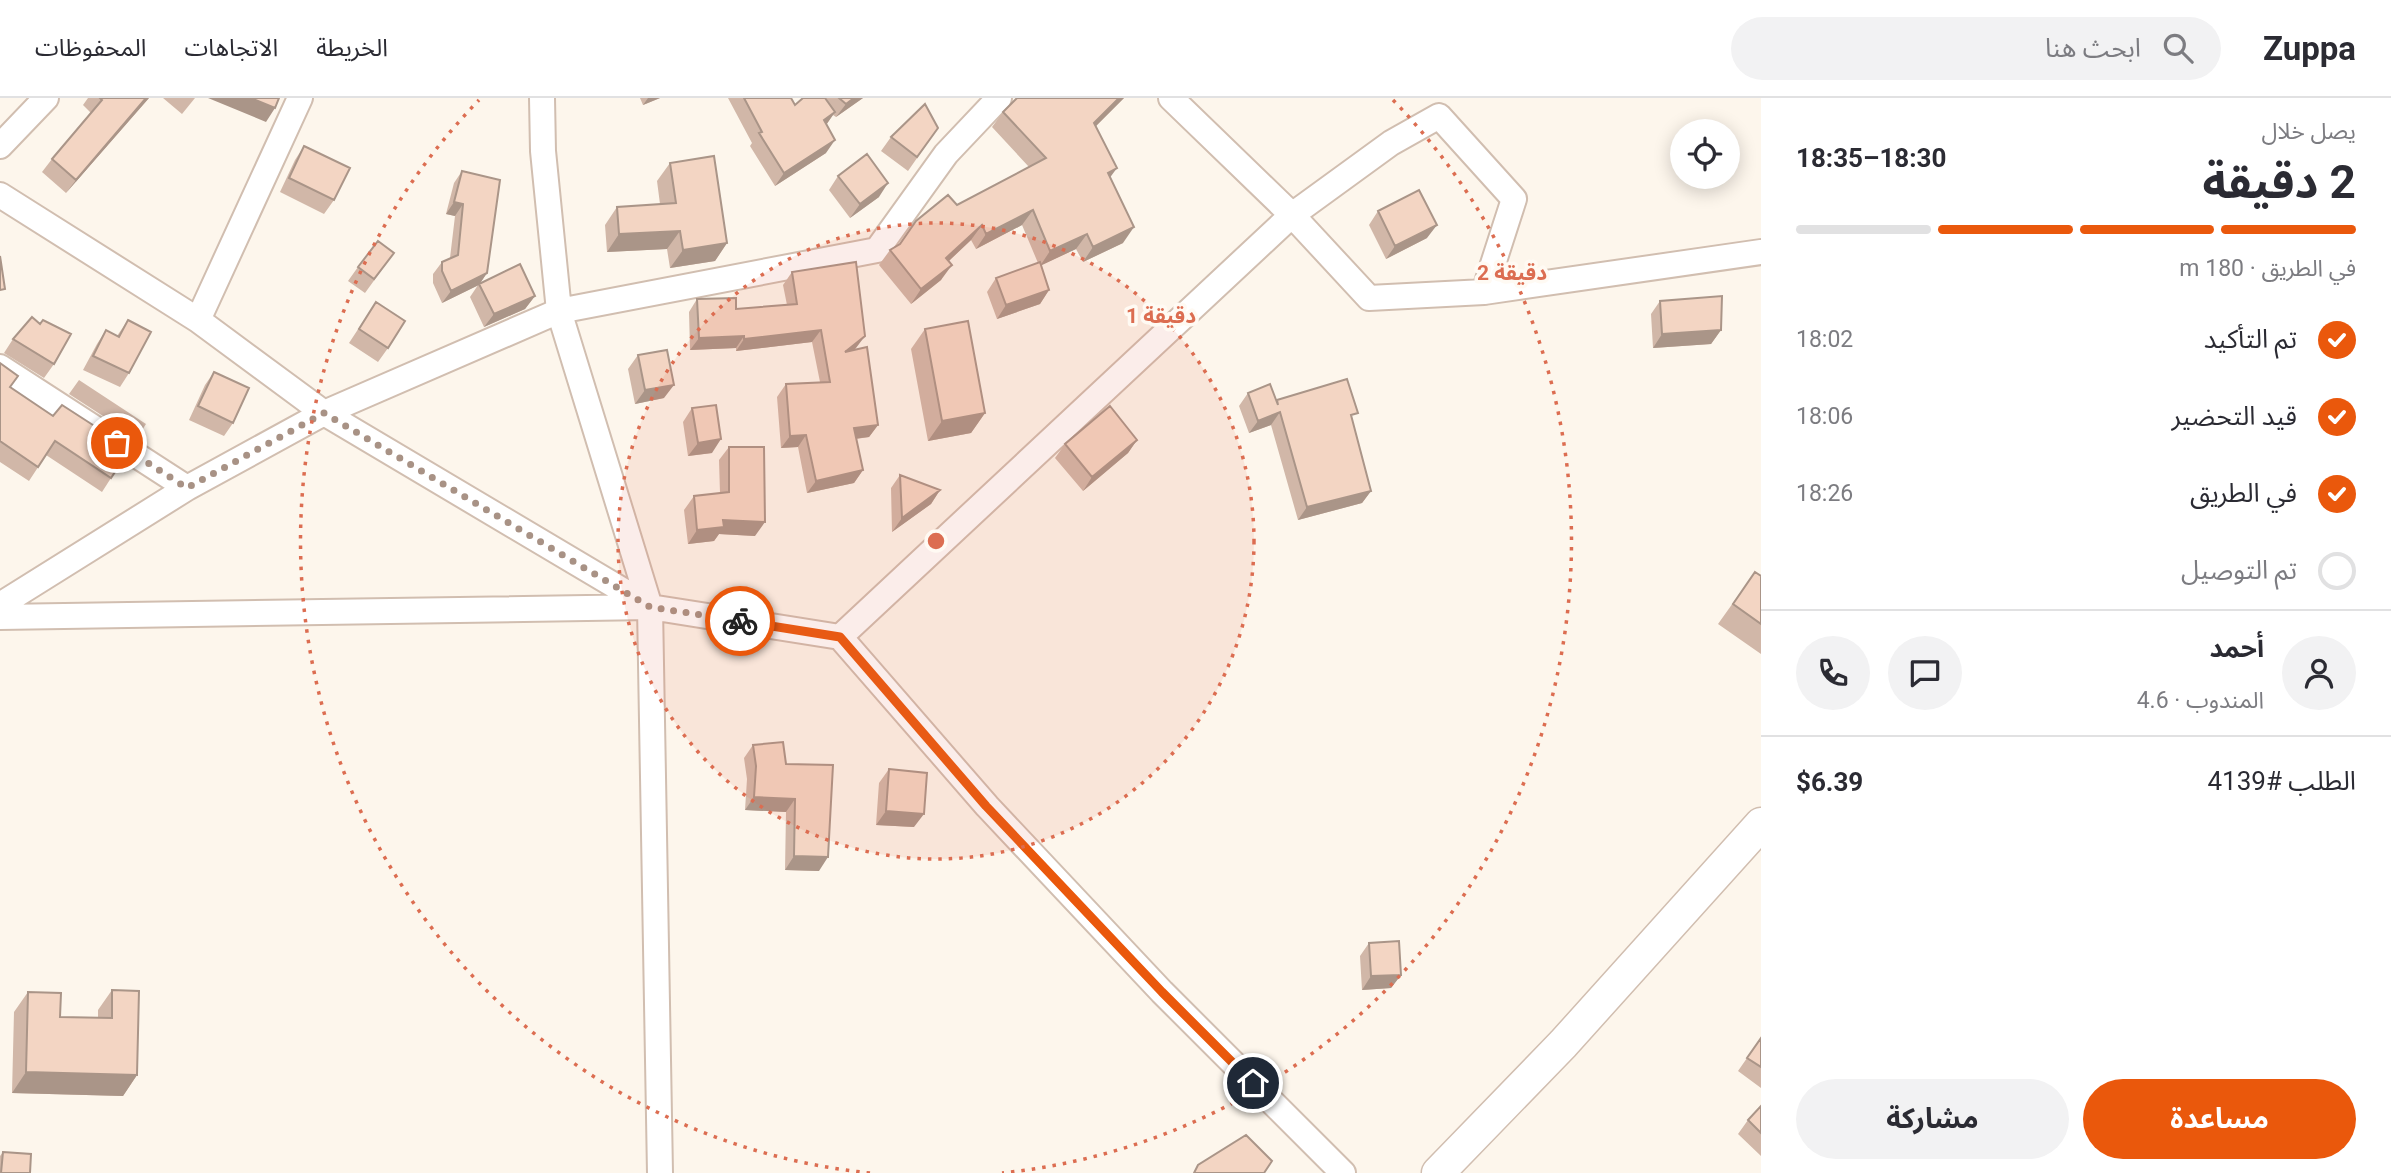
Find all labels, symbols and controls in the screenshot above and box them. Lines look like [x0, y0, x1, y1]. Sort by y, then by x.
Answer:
search box [1731, 17, 2221, 80]
icon: search [2159, 29, 2197, 67]
text: Zuppa [2263, 29, 2356, 68]
text: ابحث هنا [2045, 33, 2141, 63]
text: المحفوظات [35, 34, 146, 62]
text: الاتجاهات [184, 34, 278, 62]
text: الخريطة [316, 34, 388, 62]
text: يصل خلال [2261, 118, 2356, 145]
map controls [1670, 119, 1740, 189]
button: locate [1670, 119, 1740, 189]
text: 18:30–18:35 [1796, 143, 1946, 173]
text: 2 دقيقة [2202, 155, 2356, 209]
text: في الطريق · 180 m [2179, 255, 2356, 282]
text: 2 دقيقة [1477, 261, 1547, 285]
text: 1 دقيقة [1126, 304, 1196, 328]
icon: check [2318, 321, 2356, 359]
text: تم التأكيد [2204, 324, 2297, 354]
text: 18:02 [1796, 326, 1853, 353]
icon: check [2318, 398, 2356, 436]
text: قيد التحضير [2172, 401, 2297, 431]
text: 18:06 [1796, 403, 1853, 430]
pin [87, 413, 147, 473]
icon: bag [98, 424, 136, 462]
icon: check [2318, 475, 2356, 513]
text: في الطريق [2190, 478, 2297, 508]
text: 18:26 [1796, 480, 1853, 507]
centre of rings [924, 529, 948, 553]
text: تم التوصيل [2181, 555, 2297, 585]
courier [705, 586, 775, 656]
icon: bike [721, 602, 759, 640]
text: أحمد [2210, 633, 2264, 663]
button: phone [1796, 636, 1870, 710]
button: chat [1888, 636, 1962, 710]
button: person [2282, 636, 2356, 710]
text: المندوب · 4.6 [2137, 687, 2264, 714]
text: الطلب #4139 [2207, 766, 2356, 796]
text: $6.39 [1796, 767, 1863, 797]
pin [1223, 1053, 1283, 1113]
icon: home [1234, 1064, 1272, 1102]
button: مشاركة [1796, 1079, 2069, 1159]
button: مساعدة [2083, 1079, 2356, 1159]

